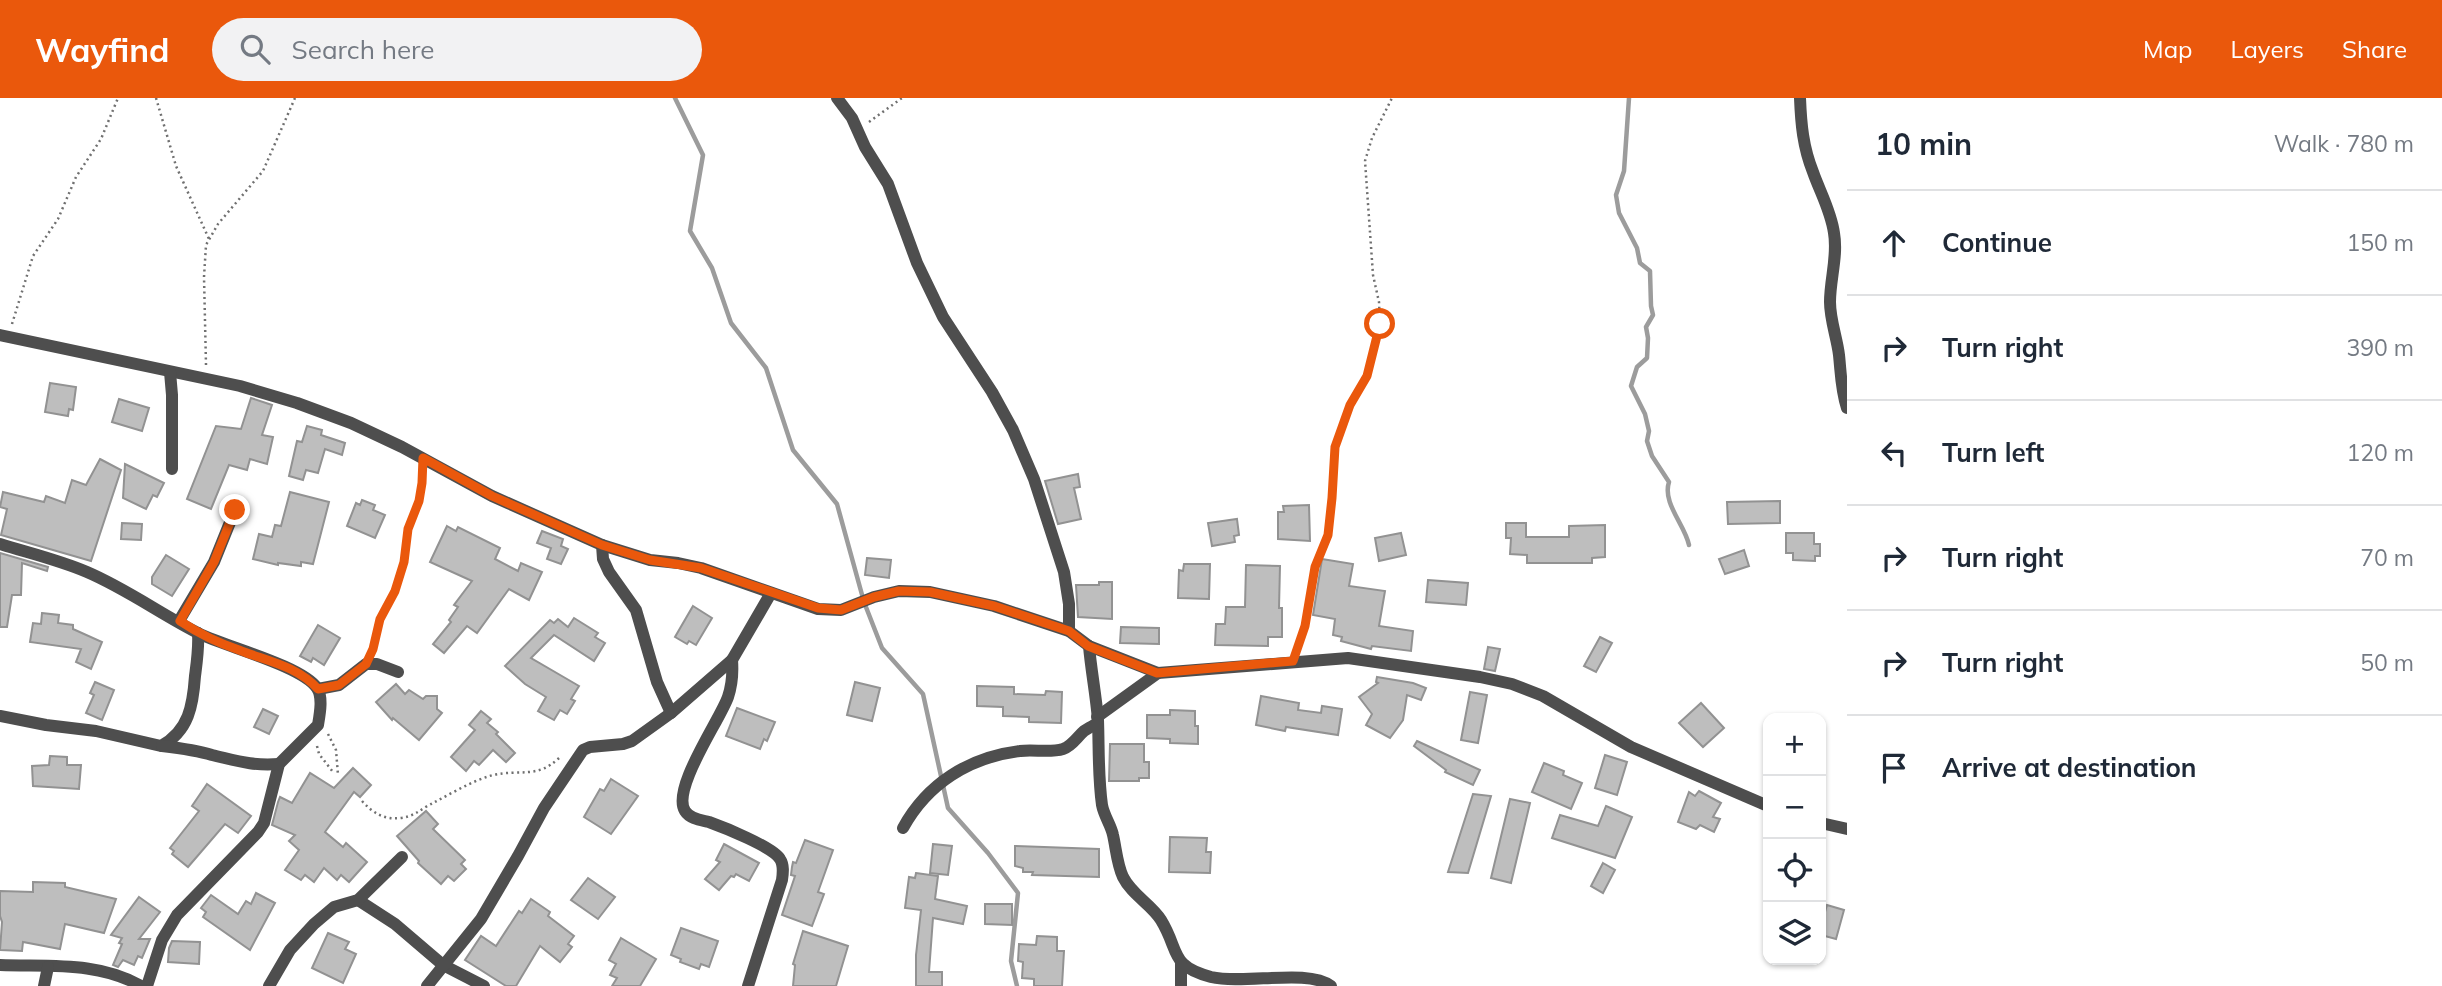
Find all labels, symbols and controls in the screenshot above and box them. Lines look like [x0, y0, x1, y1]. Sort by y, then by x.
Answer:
search box [212, 18, 702, 81]
text: Wayfind [35, 29, 170, 70]
icon: search [236, 30, 274, 68]
text: Search here [292, 33, 434, 66]
text: Map [2143, 34, 2192, 64]
text: Layers [2230, 34, 2304, 64]
text: Share [2342, 34, 2407, 64]
text: 10 min [1875, 125, 1972, 163]
text: Walk · 780 m [2274, 129, 2414, 158]
icon: ahead [1875, 224, 1913, 262]
text: Continue [1942, 226, 2052, 259]
text: 150 m [2346, 228, 2414, 257]
route start [1364, 308, 1395, 339]
icon: right [1875, 329, 1913, 367]
text: Turn right [1942, 331, 2063, 364]
text: 390 m [2346, 333, 2414, 362]
icon: left [1875, 434, 1913, 472]
text: Turn left [1942, 436, 2044, 469]
text: 120 m [2346, 438, 2414, 467]
route end [219, 494, 250, 525]
icon: right [1875, 539, 1913, 577]
text: Turn right [1942, 541, 2063, 574]
text: 70 m [2360, 543, 2414, 572]
icon: right [1875, 644, 1913, 682]
text: Turn right [1942, 646, 2063, 679]
text: 50 m [2360, 648, 2414, 677]
map controls [1763, 713, 1826, 965]
button: + [1763, 713, 1826, 776]
icon: arrive [1875, 749, 1913, 787]
text: Arrive at destination [1942, 751, 2197, 784]
button: − [1763, 776, 1826, 839]
button: locate [1763, 839, 1826, 902]
button: layers [1763, 902, 1826, 965]

